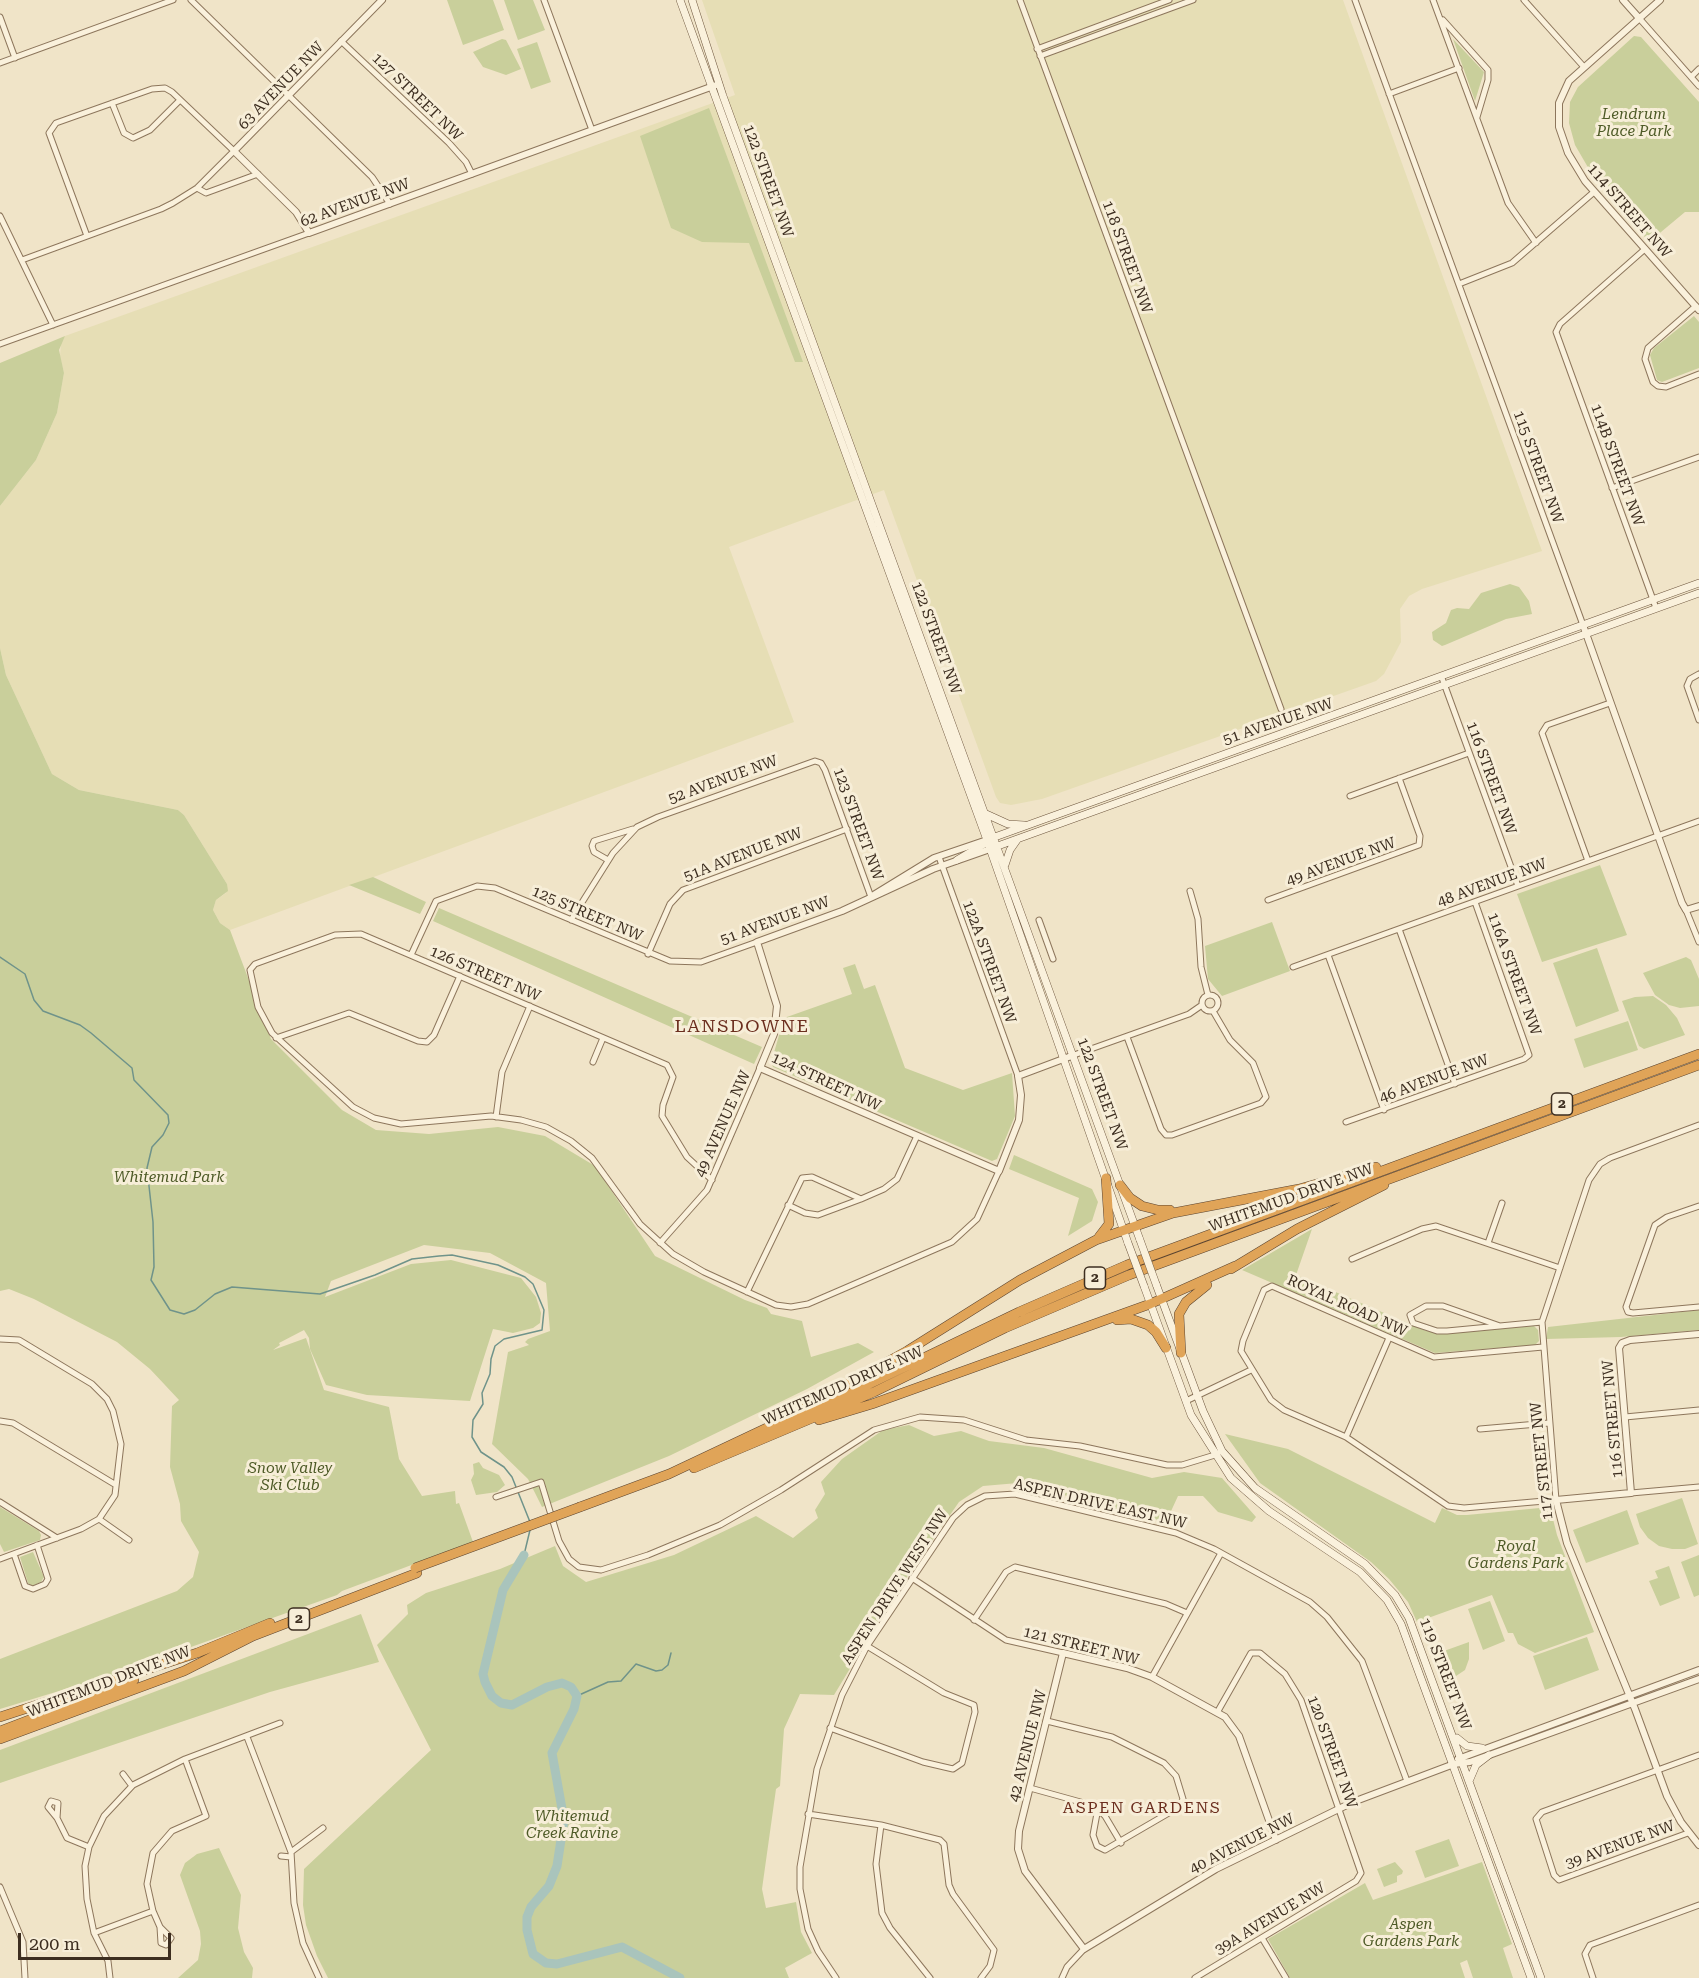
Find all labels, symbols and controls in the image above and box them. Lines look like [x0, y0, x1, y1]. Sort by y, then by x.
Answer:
street label: 63 AVENUE NW [235, 38, 327, 134]
street label: 127 STREET NW [368, 49, 466, 145]
park label: Lendrum Place Park [1597, 106, 1671, 141]
street label: 122 STREET NW [739, 122, 797, 240]
street label: 114 STREET NW [1583, 160, 1675, 262]
street label: 62 AVENUE NW [298, 175, 412, 231]
street label: 118 STREET NW [1098, 198, 1156, 316]
street label: 114B STREET NW [1587, 401, 1647, 529]
street label: 115 STREET NW [1509, 408, 1567, 526]
street label: 122 STREET NW [907, 579, 965, 697]
street label: 51 AVENUE NW [1221, 695, 1335, 749]
street label: 116 STREET NW [1462, 719, 1520, 837]
street label: 52 AVENUE NW [666, 752, 780, 808]
street label: 123 STREET NW [829, 765, 887, 883]
street label: 51A AVENUE NW [681, 824, 805, 886]
street label: 49 AVENUE NW [1284, 834, 1398, 890]
street label: 48 AVENUE NW [1435, 855, 1549, 911]
street label: 125 STREET NW [529, 883, 645, 945]
street label: 51 AVENUE NW [718, 893, 832, 949]
street label: 122A STREET NW [958, 898, 1020, 1026]
street label: 116A STREET NW [1483, 910, 1545, 1038]
street label: 126 STREET NW [427, 943, 543, 1005]
district label: LANSDOWNE [674, 1016, 810, 1038]
street label: 122 STREET NW [1073, 1035, 1131, 1153]
street label: 124 STREET NW [768, 1049, 884, 1115]
street label: 46 AVENUE NW [1377, 1051, 1491, 1107]
street label: 49 AVENUE NW [691, 1068, 755, 1180]
road number: 2 [1552, 1093, 1572, 1115]
street label: WHITEMUD DRIVE NW [1206, 1160, 1376, 1236]
park label: Whitemud Park [114, 1169, 224, 1187]
road number: 2 [1084, 1267, 1106, 1289]
street label: ROYAL ROAD NW [1284, 1271, 1410, 1341]
street label: WHITEMUD DRIVE NW [760, 1342, 926, 1430]
street label: 116 STREET NW [1599, 1359, 1627, 1479]
street label: 117 STREET NW [1527, 1401, 1557, 1521]
park label: Snow Valley Ski Club [248, 1460, 332, 1495]
street label: ASPEN DRIVE EAST NW [1012, 1475, 1188, 1533]
street label: ASPEN DRIVE WEST NW [838, 1506, 952, 1668]
park label: Royal Gardens Park [1468, 1538, 1564, 1573]
road number: 2 [288, 1608, 310, 1630]
street label: 119 STREET NW [1415, 1615, 1475, 1733]
street label: 121 STREET NW [1021, 1623, 1141, 1669]
street label: WHITEMUD DRIVE NW [25, 1643, 193, 1721]
street label: 42 AVENUE NW [1005, 1688, 1051, 1804]
street label: 120 STREET NW [1303, 1693, 1361, 1811]
district label: ASPEN GARDENS [1063, 1798, 1221, 1818]
park label: Whitemud Creek Ravine [526, 1808, 618, 1843]
street label: 40 AVENUE NW [1187, 1810, 1297, 1878]
street label: 39 AVENUE NW [1563, 1817, 1677, 1873]
street label: 39A AVENUE NW [1212, 1879, 1328, 1959]
park label: Aspen Gardens Park [1363, 1916, 1459, 1951]
scale bar [21, 1921, 174, 1959]
text: 200 m [29, 1933, 80, 1954]

